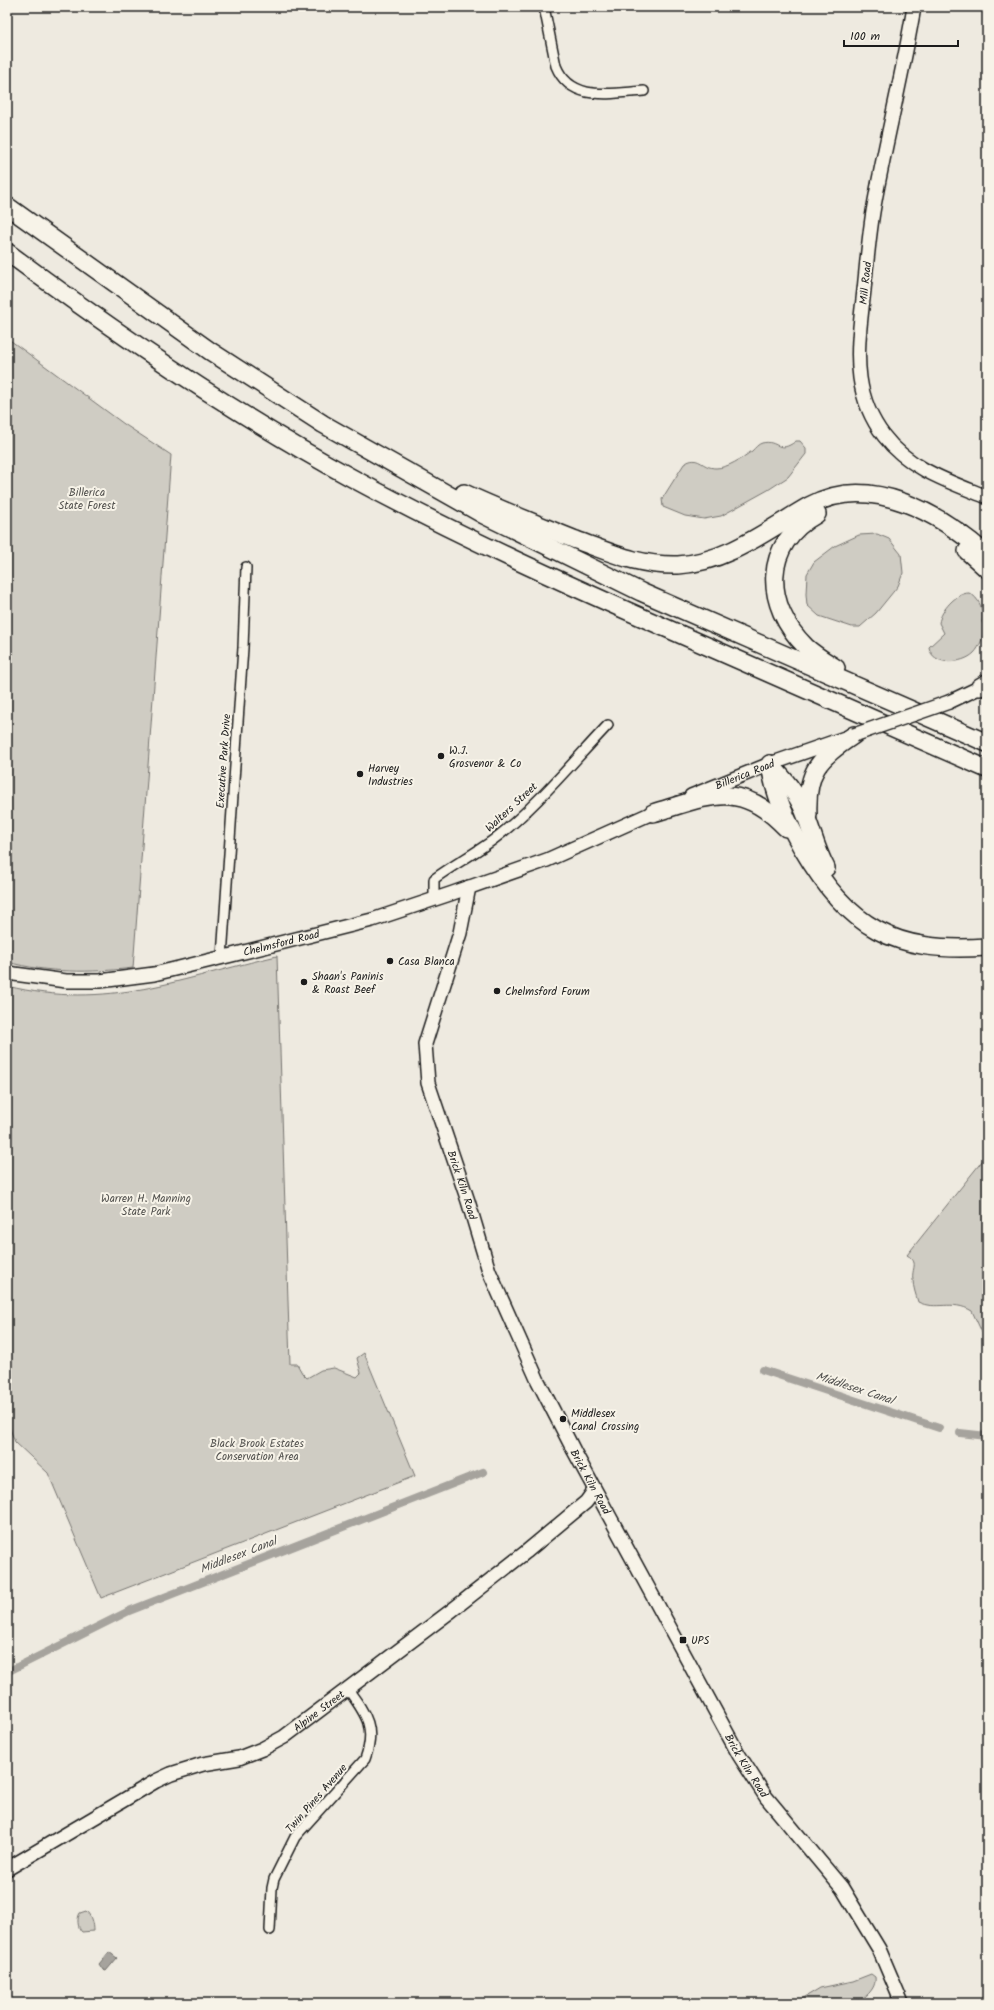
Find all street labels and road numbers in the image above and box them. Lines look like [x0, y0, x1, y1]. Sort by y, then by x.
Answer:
street label: Mill Road [855, 260, 877, 306]
street label: Executive Park Drive [212, 713, 236, 809]
street label: Billerica Road [713, 755, 778, 795]
street label: Walters Street [481, 778, 543, 837]
street label: Chelmsford Road [241, 925, 322, 962]
street label: Brick Kiln Road [442, 1148, 481, 1223]
street label: Brick Kiln Road [565, 1446, 615, 1518]
street label: Alpine Street [290, 1686, 350, 1737]
street label: Brick Kiln Road [719, 1731, 772, 1802]
street label: Twin Pines Avenue [281, 1760, 352, 1837]

